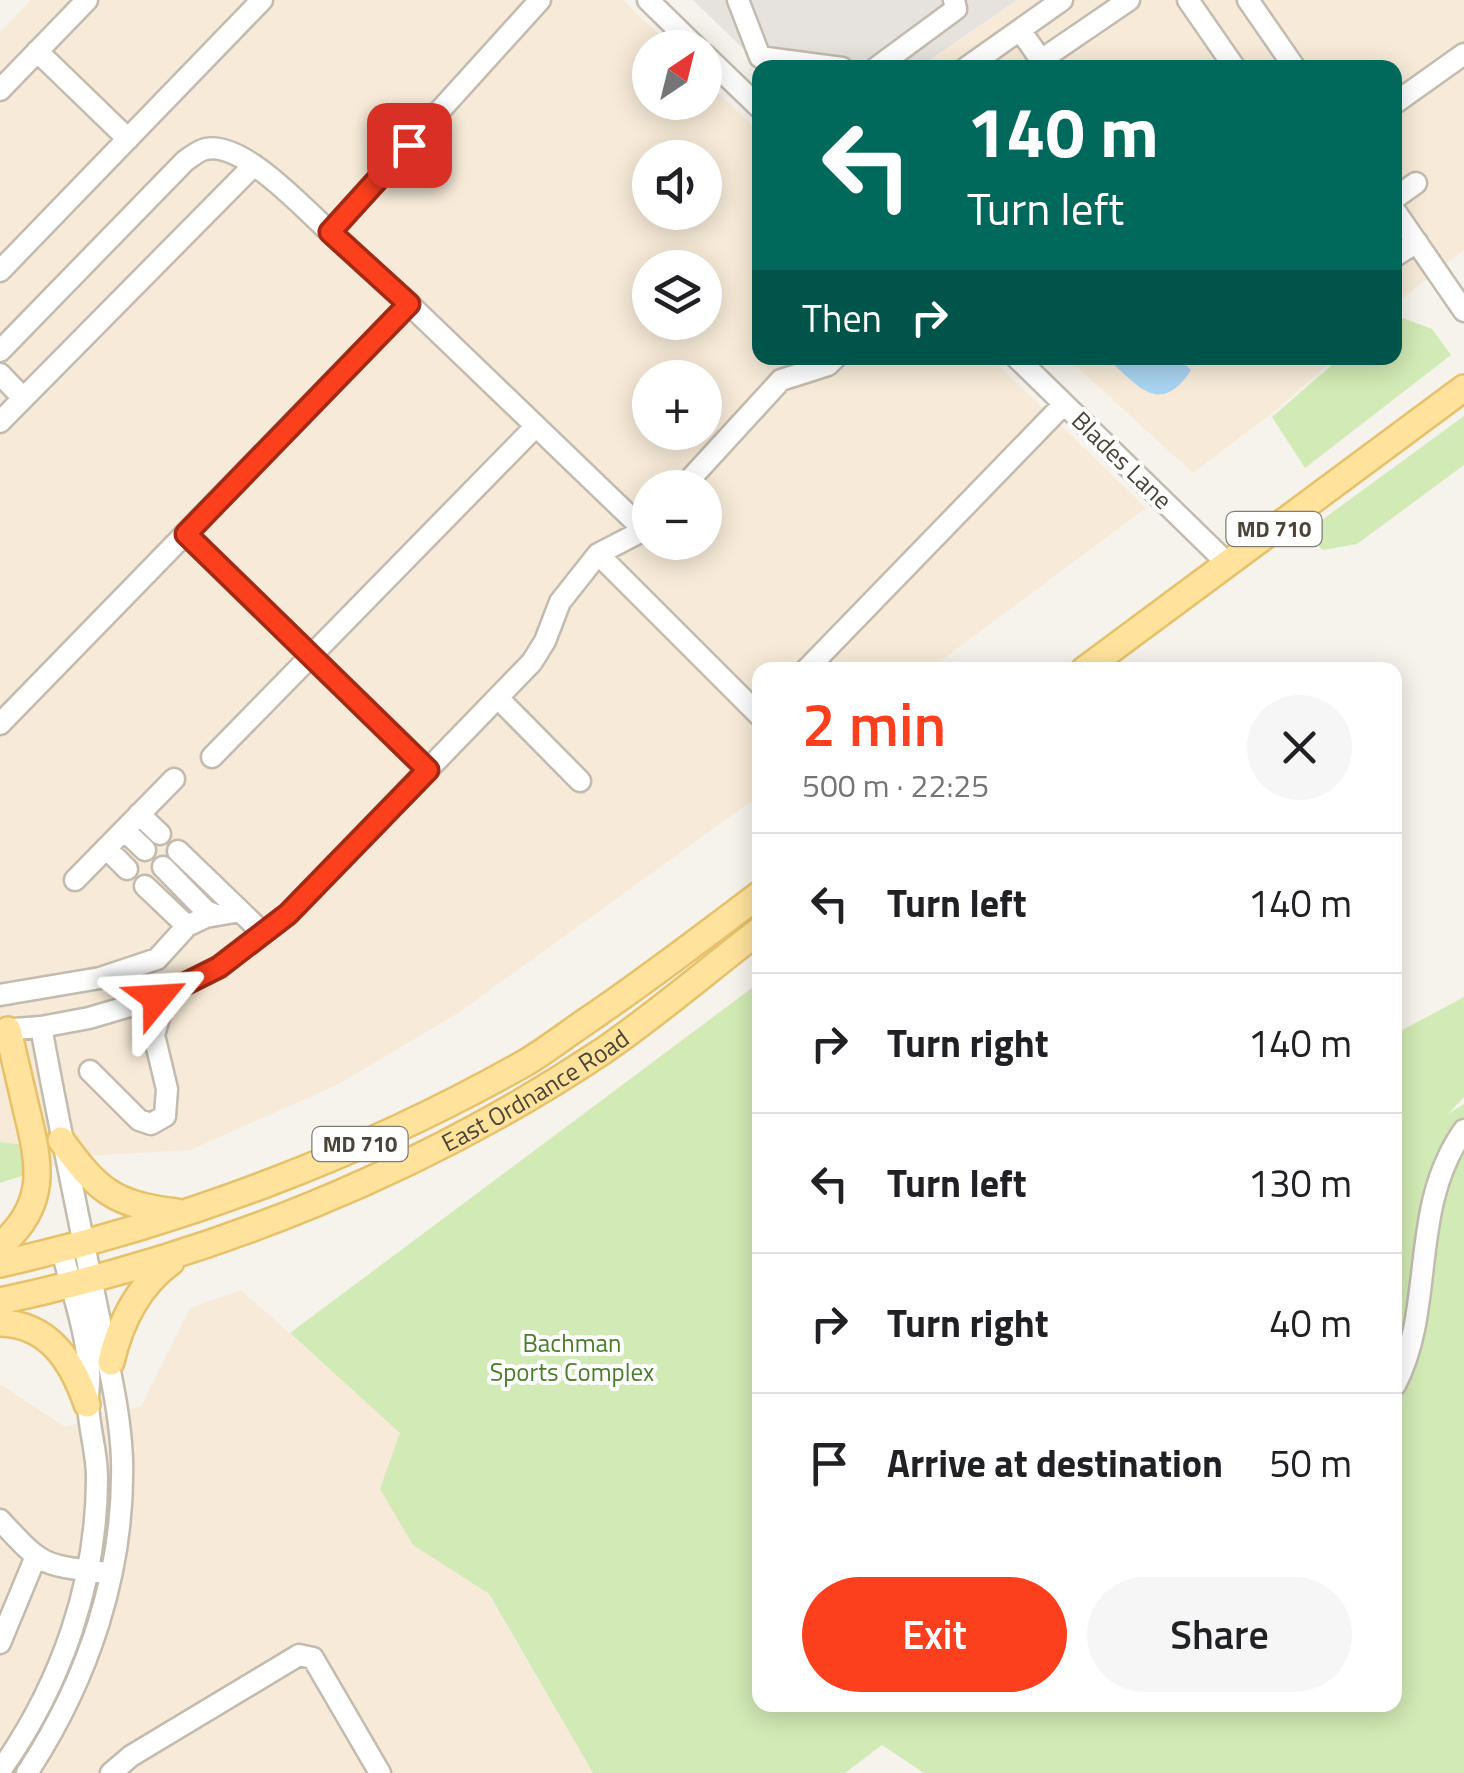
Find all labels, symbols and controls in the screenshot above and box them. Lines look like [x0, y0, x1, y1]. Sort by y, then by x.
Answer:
north arrow [632, 30, 722, 120]
map controls [632, 30, 722, 560]
text: 140 m [967, 78, 1159, 184]
icon: left [802, 100, 932, 230]
pin [367, 103, 452, 188]
icon: arrive [382, 118, 437, 173]
button: sound [632, 140, 722, 230]
text: Turn left [967, 174, 1124, 242]
button: layers [632, 250, 722, 340]
text: Then [802, 289, 882, 347]
icon: right [902, 290, 957, 345]
button: + [632, 360, 722, 450]
street label: Blades Lane [1063, 402, 1181, 518]
button: − [632, 470, 722, 560]
road number: MD 710 [1226, 512, 1322, 546]
text: 2 min [802, 678, 946, 769]
button: close [1247, 695, 1352, 800]
text: 500 m · 22:25 [802, 761, 989, 809]
text: Turn left [887, 874, 1027, 932]
text: 140 m [1248, 874, 1352, 932]
icon: left [802, 876, 857, 931]
position arrow [105, 946, 209, 1050]
text: Turn right [887, 1014, 1049, 1072]
text: 140 m [1248, 1014, 1352, 1072]
icon: right [802, 1016, 857, 1071]
street label: East Ordnance Road [435, 1020, 637, 1161]
road number: MD 710 [312, 1127, 408, 1161]
text: Turn left [887, 1154, 1027, 1212]
text: 130 m [1248, 1154, 1352, 1212]
icon: left [802, 1156, 857, 1211]
text: Turn right [887, 1294, 1049, 1352]
text: 40 m [1269, 1294, 1352, 1352]
icon: right [802, 1296, 857, 1351]
park label: Bachman Sports Complex [490, 1324, 654, 1391]
text: Arrive at destination [887, 1434, 1223, 1492]
text: 50 m [1269, 1434, 1352, 1492]
icon: arrive [802, 1436, 857, 1491]
button: Exit [802, 1577, 1067, 1692]
button: Share [1087, 1577, 1352, 1692]

